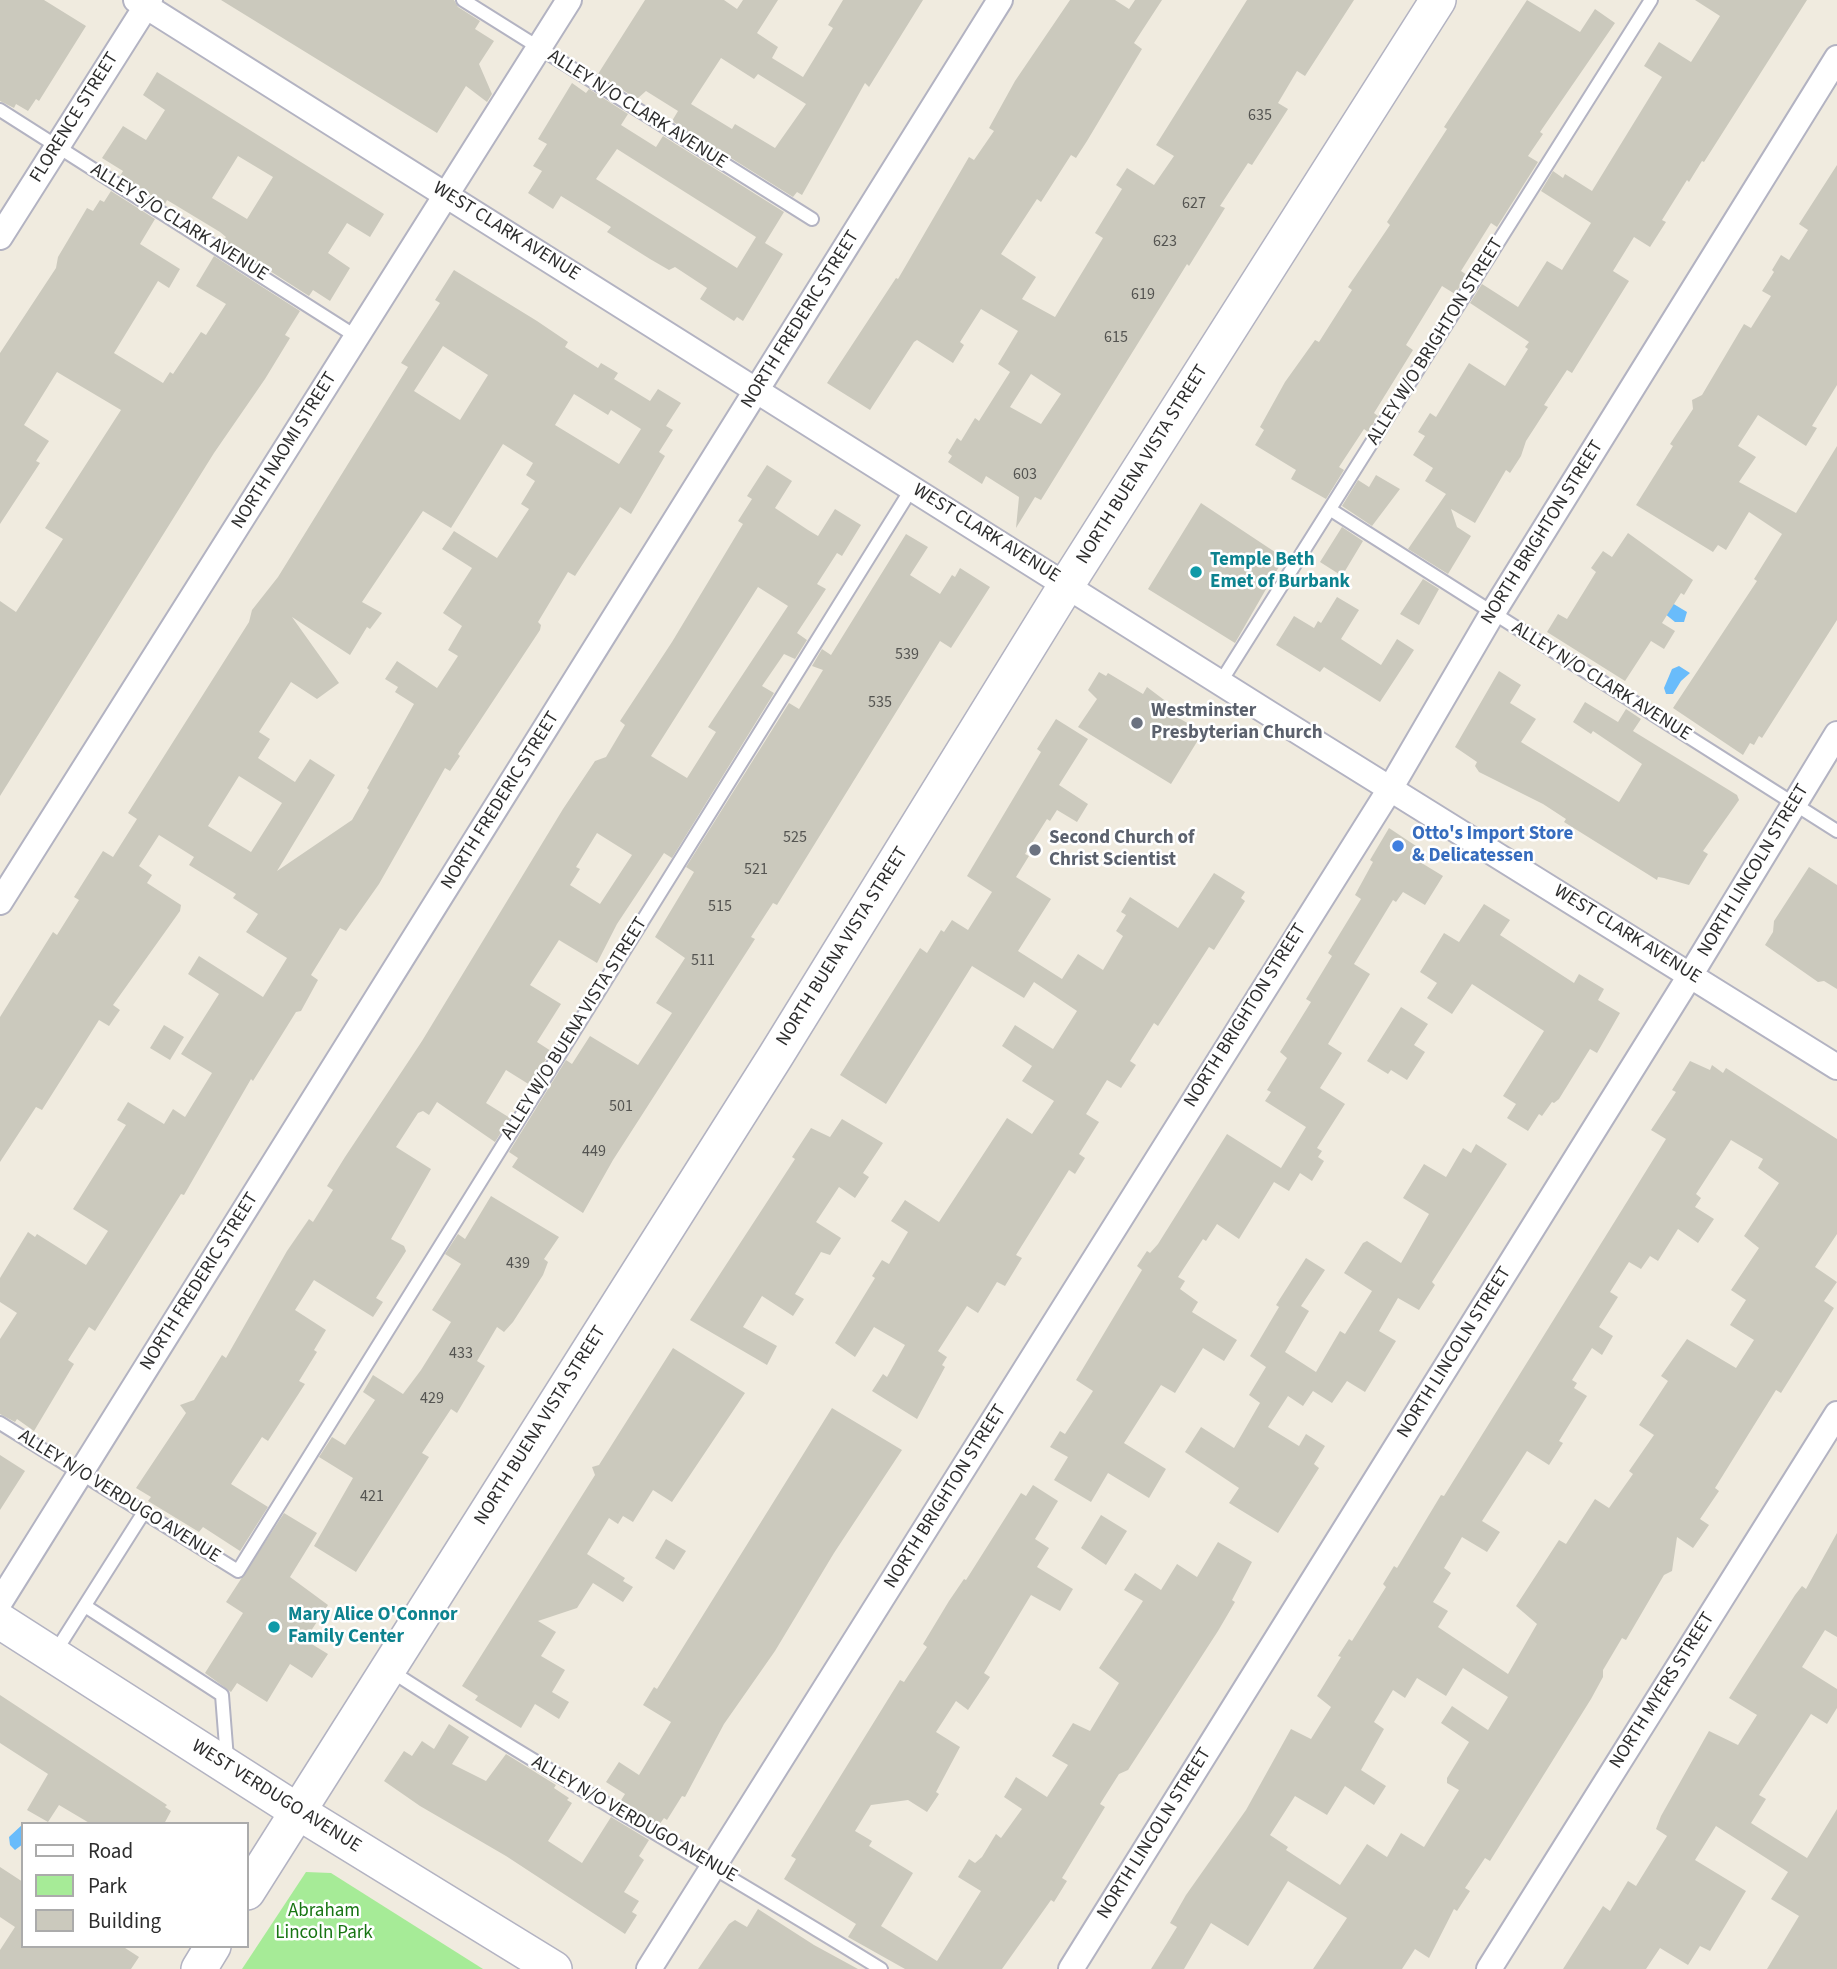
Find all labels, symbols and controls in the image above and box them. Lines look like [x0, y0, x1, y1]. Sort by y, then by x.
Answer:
street label: ALLEY N/O CLARK AVENUE [543, 45, 731, 175]
street label: FLORENCE STREET [26, 49, 124, 187]
house number: 635 [1248, 106, 1272, 126]
street label: ALLEY S/O CLARK AVENUE [86, 159, 272, 287]
street label: WEST CLARK AVENUE [428, 178, 584, 286]
house number: 627 [1182, 194, 1206, 214]
street label: NORTH FREDERIC STREET [737, 227, 865, 413]
house number: 623 [1153, 232, 1177, 252]
street label: ALLEY W/O BRIGHTON STREET [1363, 234, 1509, 450]
house number: 619 [1131, 285, 1155, 305]
house number: 615 [1104, 328, 1128, 348]
street label: NORTH BUENA VISTA STREET [1072, 361, 1214, 569]
street label: NORTH NAOMI STREET [228, 368, 342, 534]
street label: NORTH BRIGHTON STREET [1477, 437, 1609, 629]
house number: 603 [1013, 465, 1037, 485]
street label: WEST CLARK AVENUE [908, 480, 1064, 588]
place label: Temple Beth Emet of Burbank [1210, 550, 1350, 594]
marker: Temple Beth Emet of Burbank [1188, 564, 1204, 580]
street label: ALLEY N/O CLARK AVENUE [1507, 617, 1695, 747]
house number: 539 [895, 645, 919, 665]
house number: 535 [868, 693, 892, 713]
place label: Westminster Presbyterian Church [1151, 701, 1323, 745]
street label: NORTH FREDERIC STREET [437, 708, 565, 894]
marker: Westminster Presbyterian Church [1129, 715, 1145, 731]
street label: NORTH LINCOLN STREET [1693, 780, 1815, 962]
place label: Otto's Import Store & Delicatessen [1412, 824, 1573, 868]
house number: 525 [783, 828, 807, 848]
place label: Second Church of Christ Scientist [1049, 828, 1194, 872]
marker: Otto's Import Store & Delicatessen [1390, 838, 1406, 854]
marker: Second Church of Christ Scientist [1027, 842, 1043, 858]
street label: NORTH BUENA VISTA STREET [772, 843, 914, 1051]
house number: 521 [744, 860, 768, 880]
street label: WEST CLARK AVENUE [1549, 881, 1705, 989]
house number: 515 [708, 897, 732, 917]
street label: ALLEY W/O BUENA VISTA STREET [497, 914, 653, 1144]
street label: NORTH BRIGHTON STREET [1180, 920, 1312, 1112]
house number: 511 [691, 951, 715, 971]
house number: 501 [609, 1097, 633, 1117]
house number: 449 [582, 1142, 606, 1162]
street label: NORTH FREDERIC STREET [136, 1189, 264, 1375]
house number: 439 [506, 1254, 530, 1274]
street label: NORTH LINCOLN STREET [1393, 1263, 1517, 1443]
street label: NORTH BUENA VISTA STREET [470, 1322, 612, 1530]
house number: 433 [449, 1344, 473, 1364]
house number: 429 [420, 1389, 444, 1409]
street label: NORTH BRIGHTON STREET [880, 1401, 1012, 1593]
street label: ALLEY N/O VERDUGO AVENUE [14, 1425, 224, 1569]
house number: 421 [360, 1487, 384, 1507]
place label: Mary Alice O'Connor Family Center [288, 1605, 458, 1649]
street label: NORTH MYERS STREET [1606, 1609, 1720, 1773]
marker: Mary Alice O'Connor Family Center [266, 1619, 282, 1635]
street label: WEST VERDUGO AVENUE [187, 1735, 365, 1859]
street label: NORTH LINCOLN STREET [1093, 1744, 1217, 1924]
street label: ALLEY N/O VERDUGO AVENUE [527, 1752, 741, 1888]
legend [21, 1822, 248, 1948]
text: Road [88, 1836, 133, 1866]
text: Park [88, 1871, 127, 1901]
park label: Abraham Lincoln Park [275, 1901, 373, 1945]
text: Building [88, 1906, 161, 1936]

